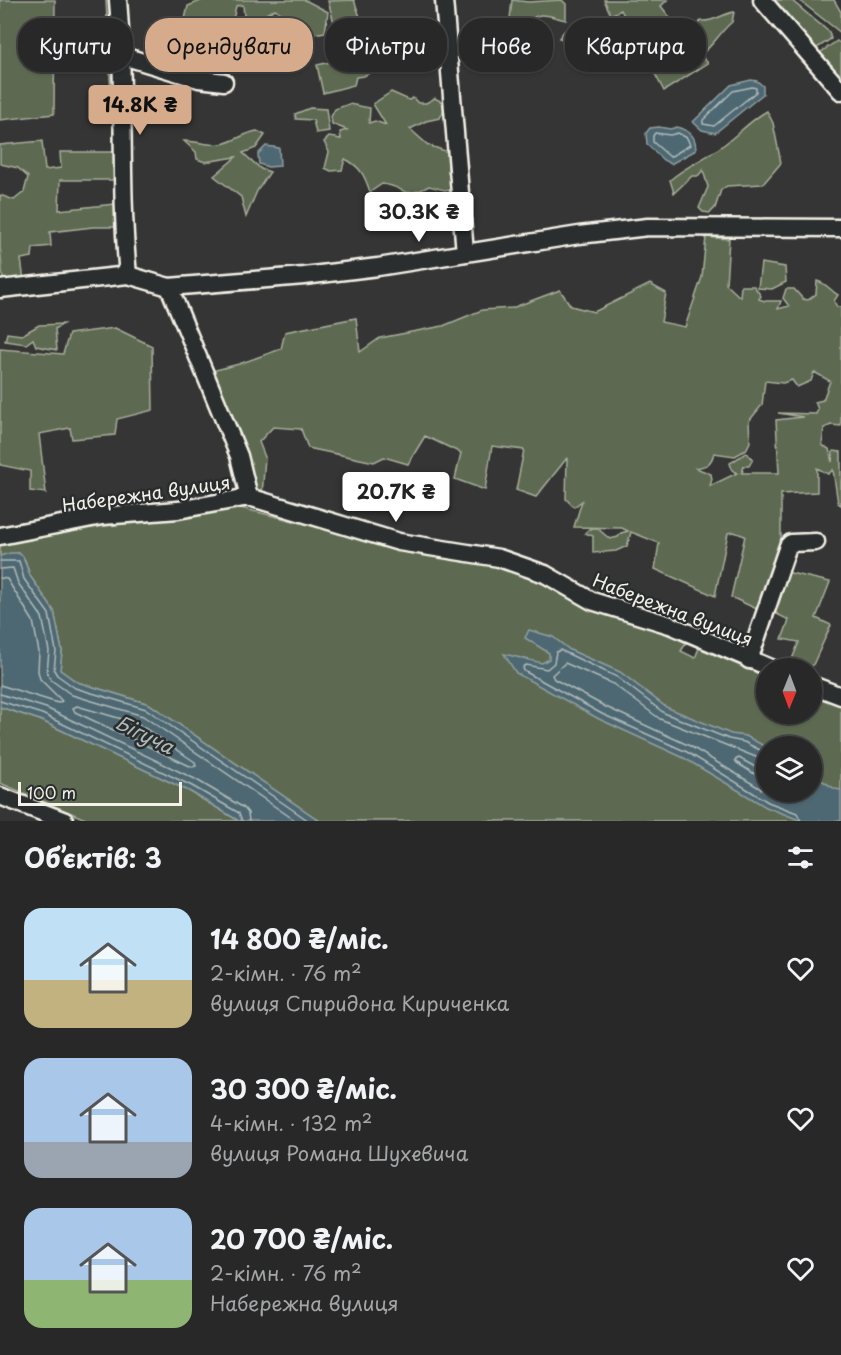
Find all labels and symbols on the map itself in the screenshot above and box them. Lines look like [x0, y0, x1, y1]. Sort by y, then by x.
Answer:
pin: 14.8K ₴ [85, 85, 195, 136]
pin: 30.3K ₴ [364, 192, 474, 243]
street label: Набережна вулиця [60, 468, 232, 518]
pin: 20.7K ₴ [341, 472, 451, 523]
street label: Набережна вулиця [589, 566, 757, 652]
north arrow [756, 658, 822, 724]
water label: Бігуча [111, 707, 180, 761]
scale bar [18, 779, 182, 806]

